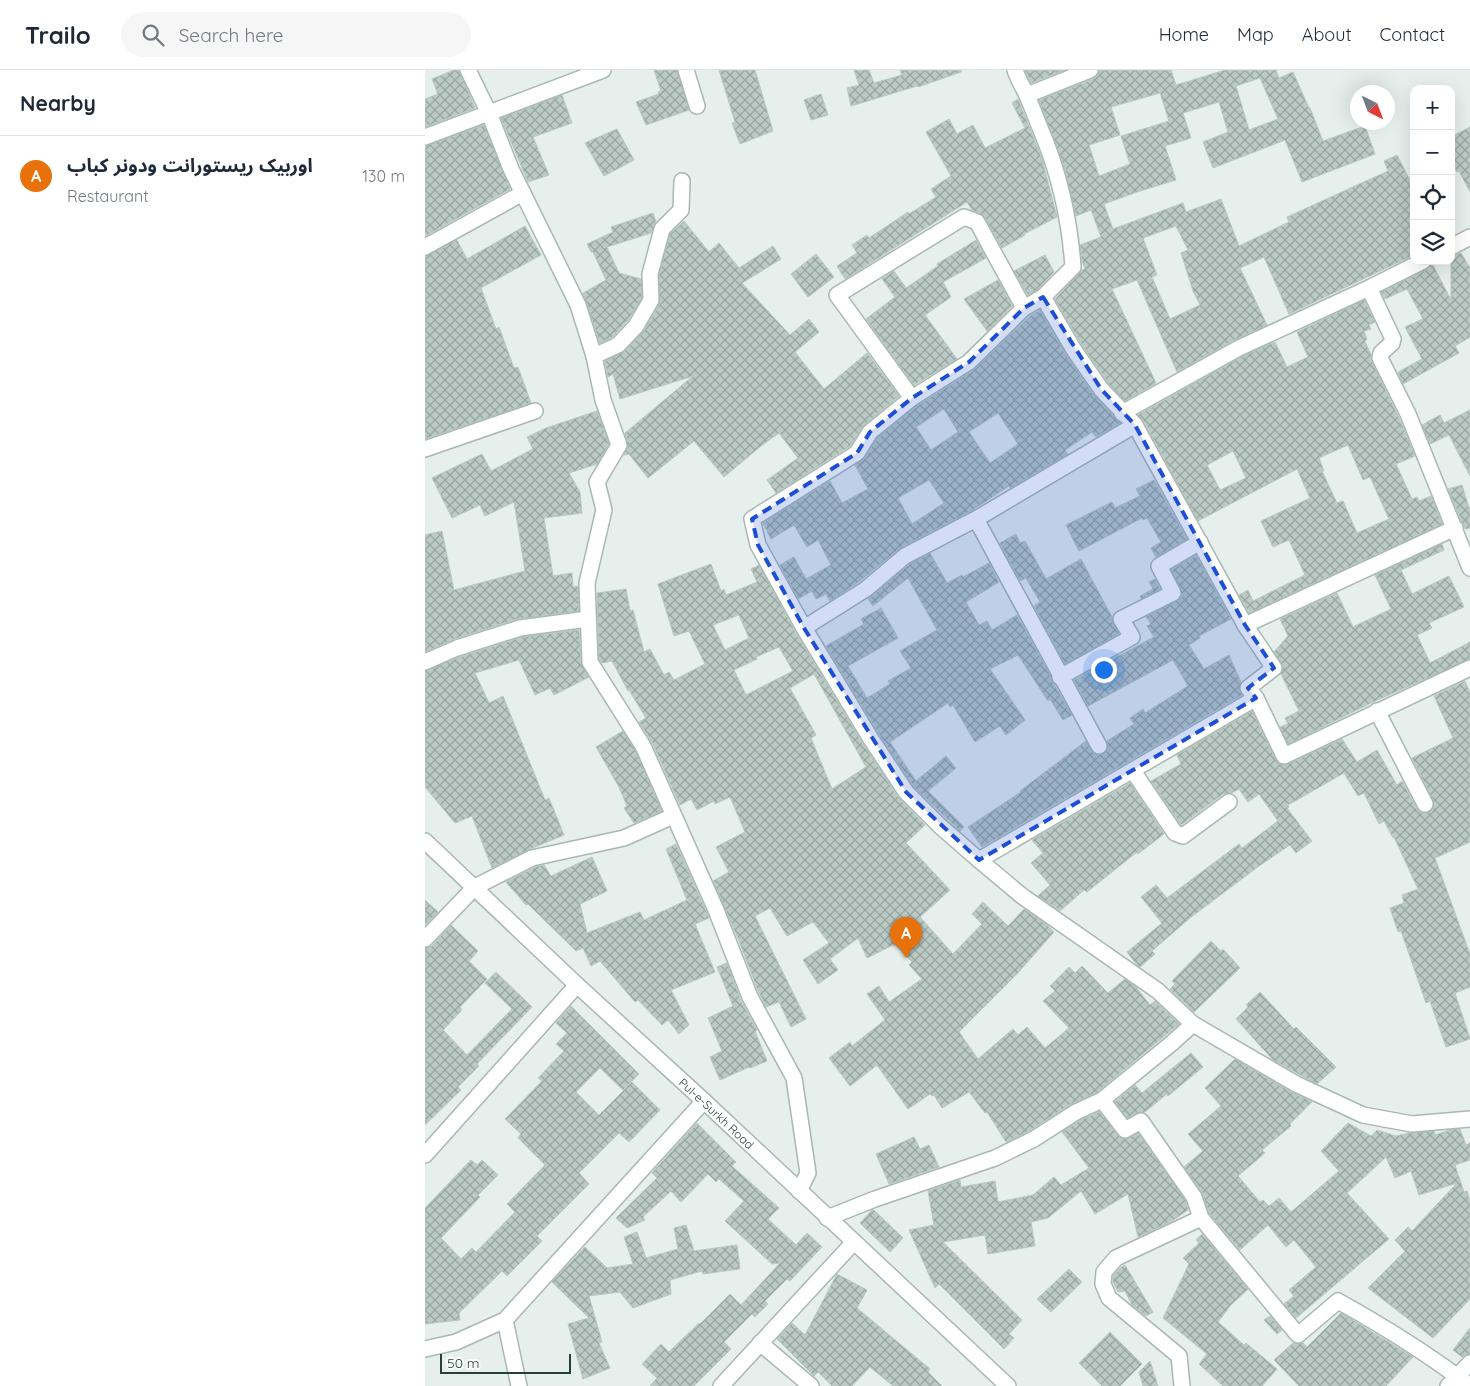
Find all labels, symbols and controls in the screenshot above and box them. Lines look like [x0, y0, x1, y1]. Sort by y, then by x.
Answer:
search box [121, 12, 471, 57]
text: Trailo [25, 20, 91, 50]
icon: search [139, 21, 167, 49]
text: Search here [179, 23, 284, 47]
text: Home [1159, 23, 1209, 46]
text: Map [1237, 23, 1274, 46]
text: About [1302, 23, 1352, 46]
text: Contact [1380, 23, 1445, 46]
north arrow [1350, 85, 1395, 130]
map controls [1410, 85, 1455, 265]
button: + [1410, 85, 1455, 130]
text: Nearby [20, 90, 96, 116]
button: − [1410, 130, 1455, 175]
text: اوربیک ریستورانت ودونر کباب [67, 153, 313, 177]
text: A [31, 166, 41, 186]
text: 130 m [362, 166, 405, 186]
button: locate [1410, 175, 1455, 220]
text: Restaurant [67, 186, 149, 206]
button: layers [1410, 220, 1455, 265]
your location [1091, 657, 1117, 683]
pin: A [890, 917, 922, 958]
street label: Pul-e-Surkh Road [676, 1075, 757, 1152]
scale bar [440, 1351, 571, 1374]
text: 50 m [447, 1354, 480, 1372]

